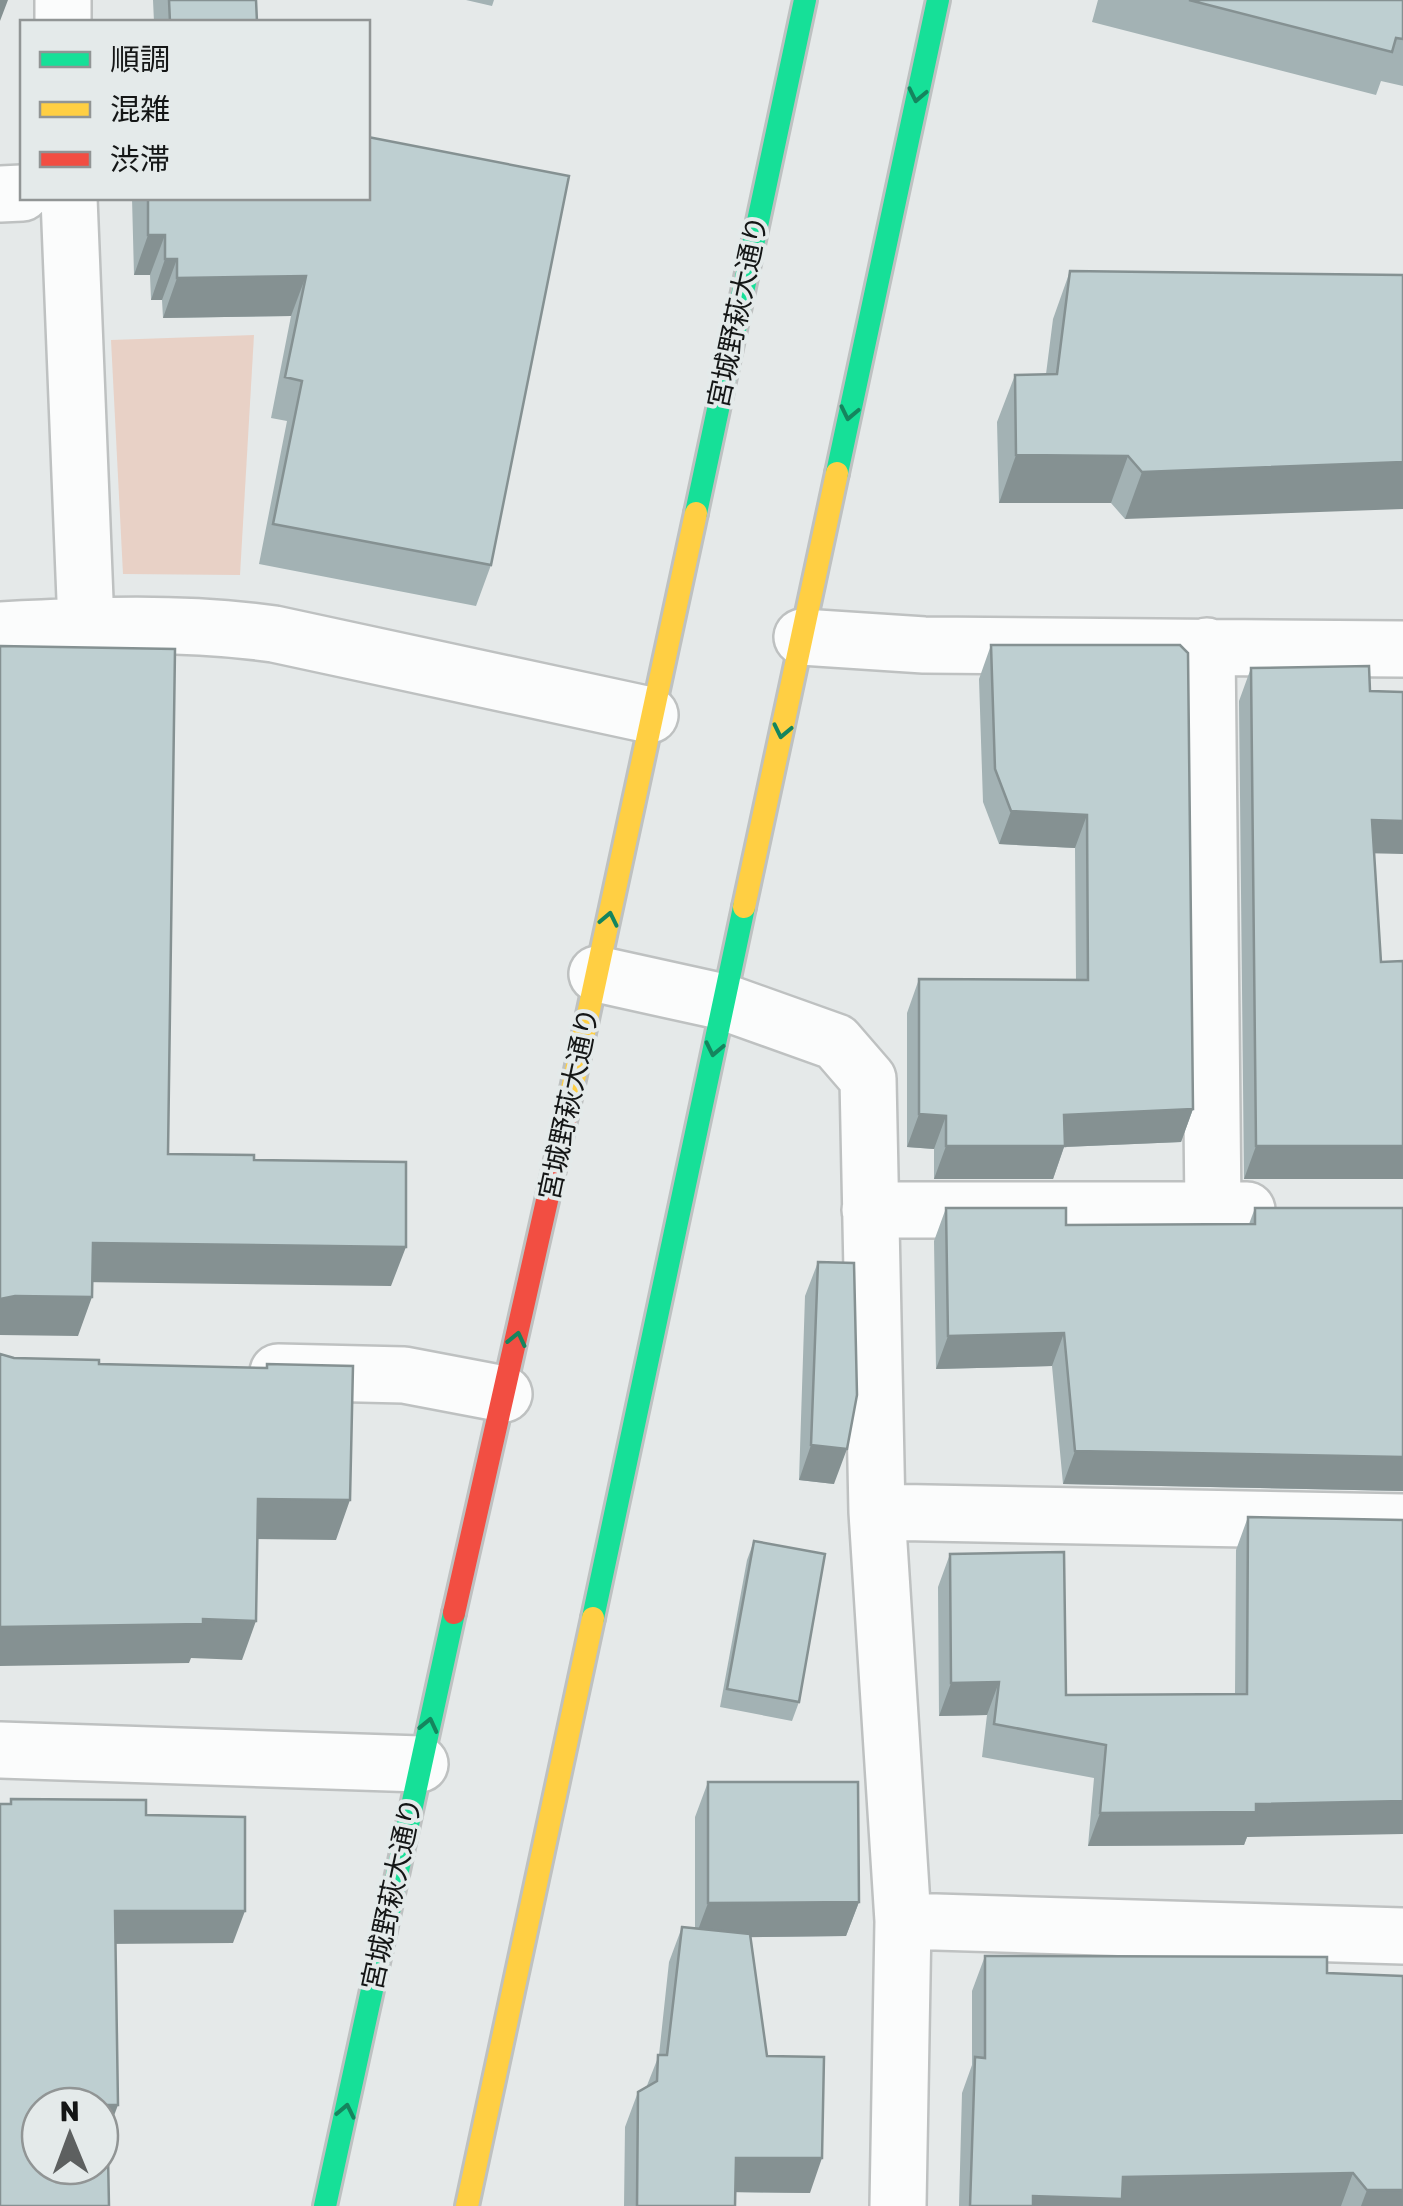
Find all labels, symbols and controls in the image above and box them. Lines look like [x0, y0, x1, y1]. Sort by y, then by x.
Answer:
legend [20, 20, 370, 200]
text: 順調 [110, 42, 170, 78]
one-way arrow [908, 86, 929, 103]
text: 混雑 [110, 92, 170, 128]
text: 渋滞 [110, 142, 170, 178]
street label: 宮城野萩大通り [701, 213, 775, 411]
one-way arrow [840, 404, 861, 421]
one-way arrow [773, 722, 794, 739]
one-way arrow [597, 911, 618, 928]
street label: 宮城野萩大通り [532, 1005, 606, 1203]
one-way arrow [704, 1040, 725, 1057]
one-way arrow [505, 1331, 526, 1348]
one-way arrow [417, 1717, 438, 1734]
street label: 宮城野萩大通り [355, 1795, 429, 1993]
north arrow [20, 2086, 120, 2186]
text: N [59, 2095, 80, 2128]
one-way arrow [334, 2103, 355, 2120]

